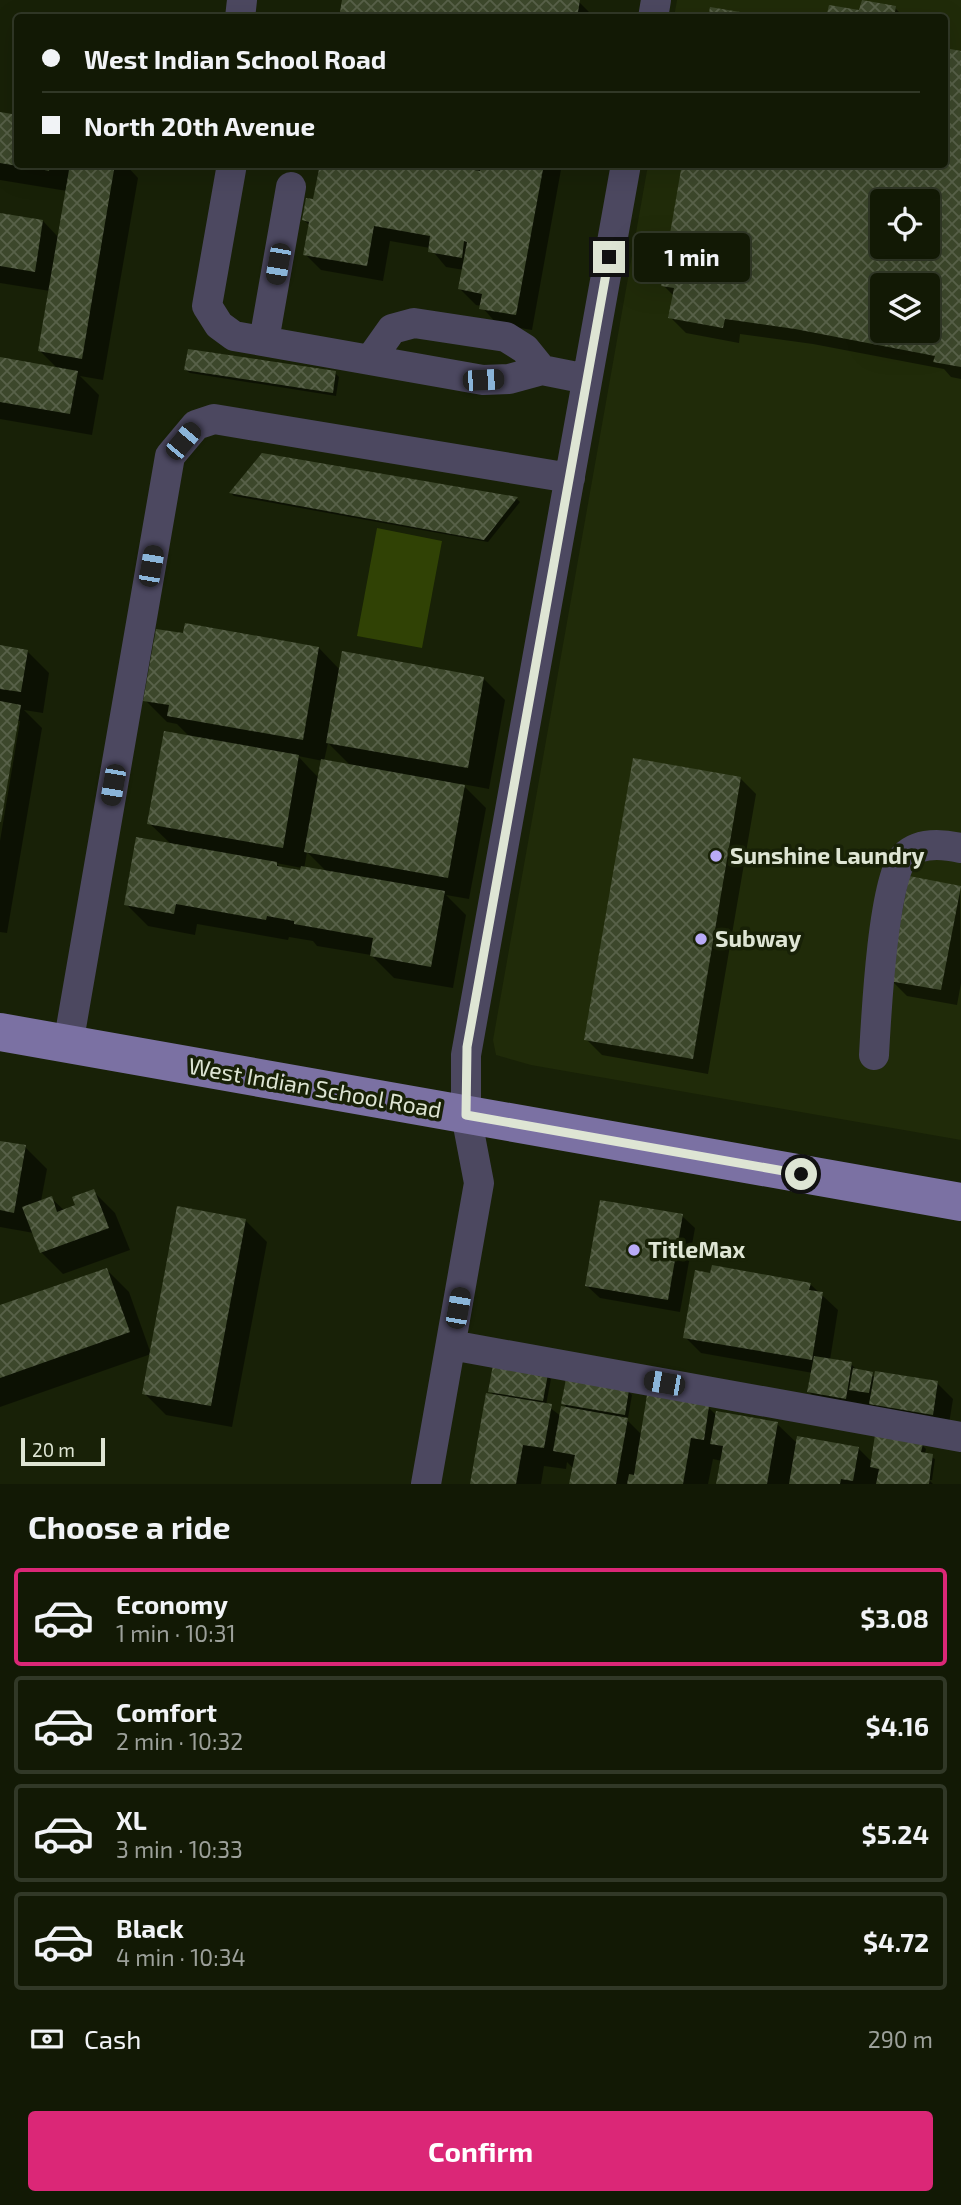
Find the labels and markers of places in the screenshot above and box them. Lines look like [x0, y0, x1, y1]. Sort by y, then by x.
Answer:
place label: Sunshine Laundry [730, 841, 925, 869]
marker: Sunshine Laundry [708, 848, 724, 864]
place label: Subway [715, 924, 801, 952]
marker: Subway [693, 931, 709, 947]
place label: TitleMax [648, 1235, 745, 1263]
marker: TitleMax [626, 1242, 642, 1258]

